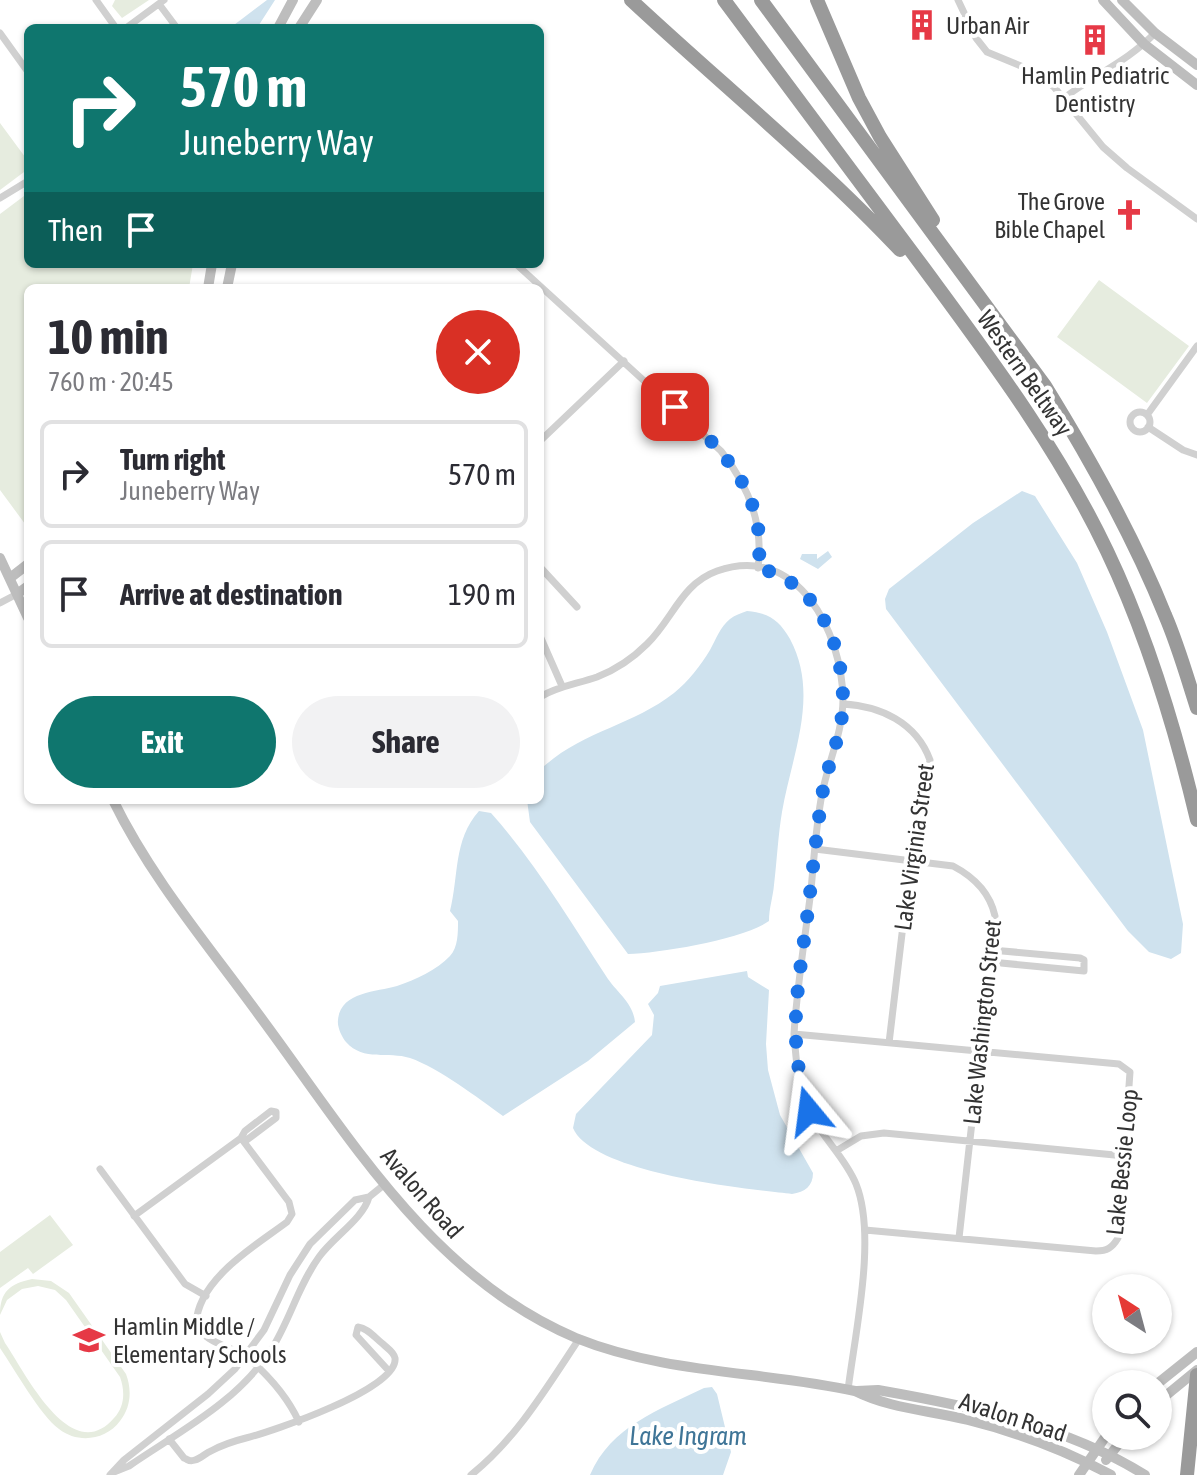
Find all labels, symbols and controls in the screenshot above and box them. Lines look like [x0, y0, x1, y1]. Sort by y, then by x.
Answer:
building icon: Urban Air [905, 8, 939, 42]
place label: Urban Air [946, 12, 1030, 39]
building icon: Hamlin Pediatric Dentistry [1078, 23, 1112, 57]
text: 570 m [180, 55, 307, 119]
icon: right [48, 56, 152, 160]
place label: Hamlin Pediatric Dentistry [1021, 62, 1169, 117]
text: Juneberry Way [180, 121, 374, 163]
place label: The Grove Bible Chapel [994, 188, 1106, 243]
church icon: The Grove Bible Chapel [1112, 198, 1146, 232]
icon: arrive [119, 208, 163, 252]
text: Then [48, 213, 103, 247]
street label: Western Beltway [972, 305, 1078, 441]
text: 10 min [48, 309, 169, 364]
button: close [436, 310, 520, 394]
text: 760 m · 20:45 [48, 367, 174, 397]
pin [641, 373, 709, 441]
icon: arrive [653, 385, 697, 429]
text: Turn right [120, 442, 226, 476]
icon: right [52, 452, 96, 496]
text: 570 m [448, 457, 516, 491]
text: Juneberry Way [120, 476, 260, 506]
icon: arrive [52, 572, 96, 616]
text: Arrive at destination [120, 577, 342, 611]
text: 190 m [448, 577, 516, 611]
button: Exit [48, 696, 276, 788]
button: Share [292, 696, 520, 788]
street label: Lake Virginia Street [889, 762, 939, 932]
street label: Lake Washington Street [958, 918, 1006, 1126]
position arrow [767, 1069, 851, 1153]
street label: Lake Bessie Loop [1101, 1088, 1143, 1236]
street label: Avalon Road [375, 1142, 469, 1244]
north arrow [1092, 1274, 1172, 1354]
map controls [1092, 1274, 1172, 1450]
place label: Hamlin Middle / Elementary Schools [113, 1313, 286, 1368]
school or university icon: Hamlin Middle / Elementary Schools [72, 1323, 106, 1357]
button: search [1092, 1370, 1172, 1450]
street label: Avalon Road [956, 1387, 1070, 1447]
water label: Lake Ingram [629, 1421, 747, 1451]

